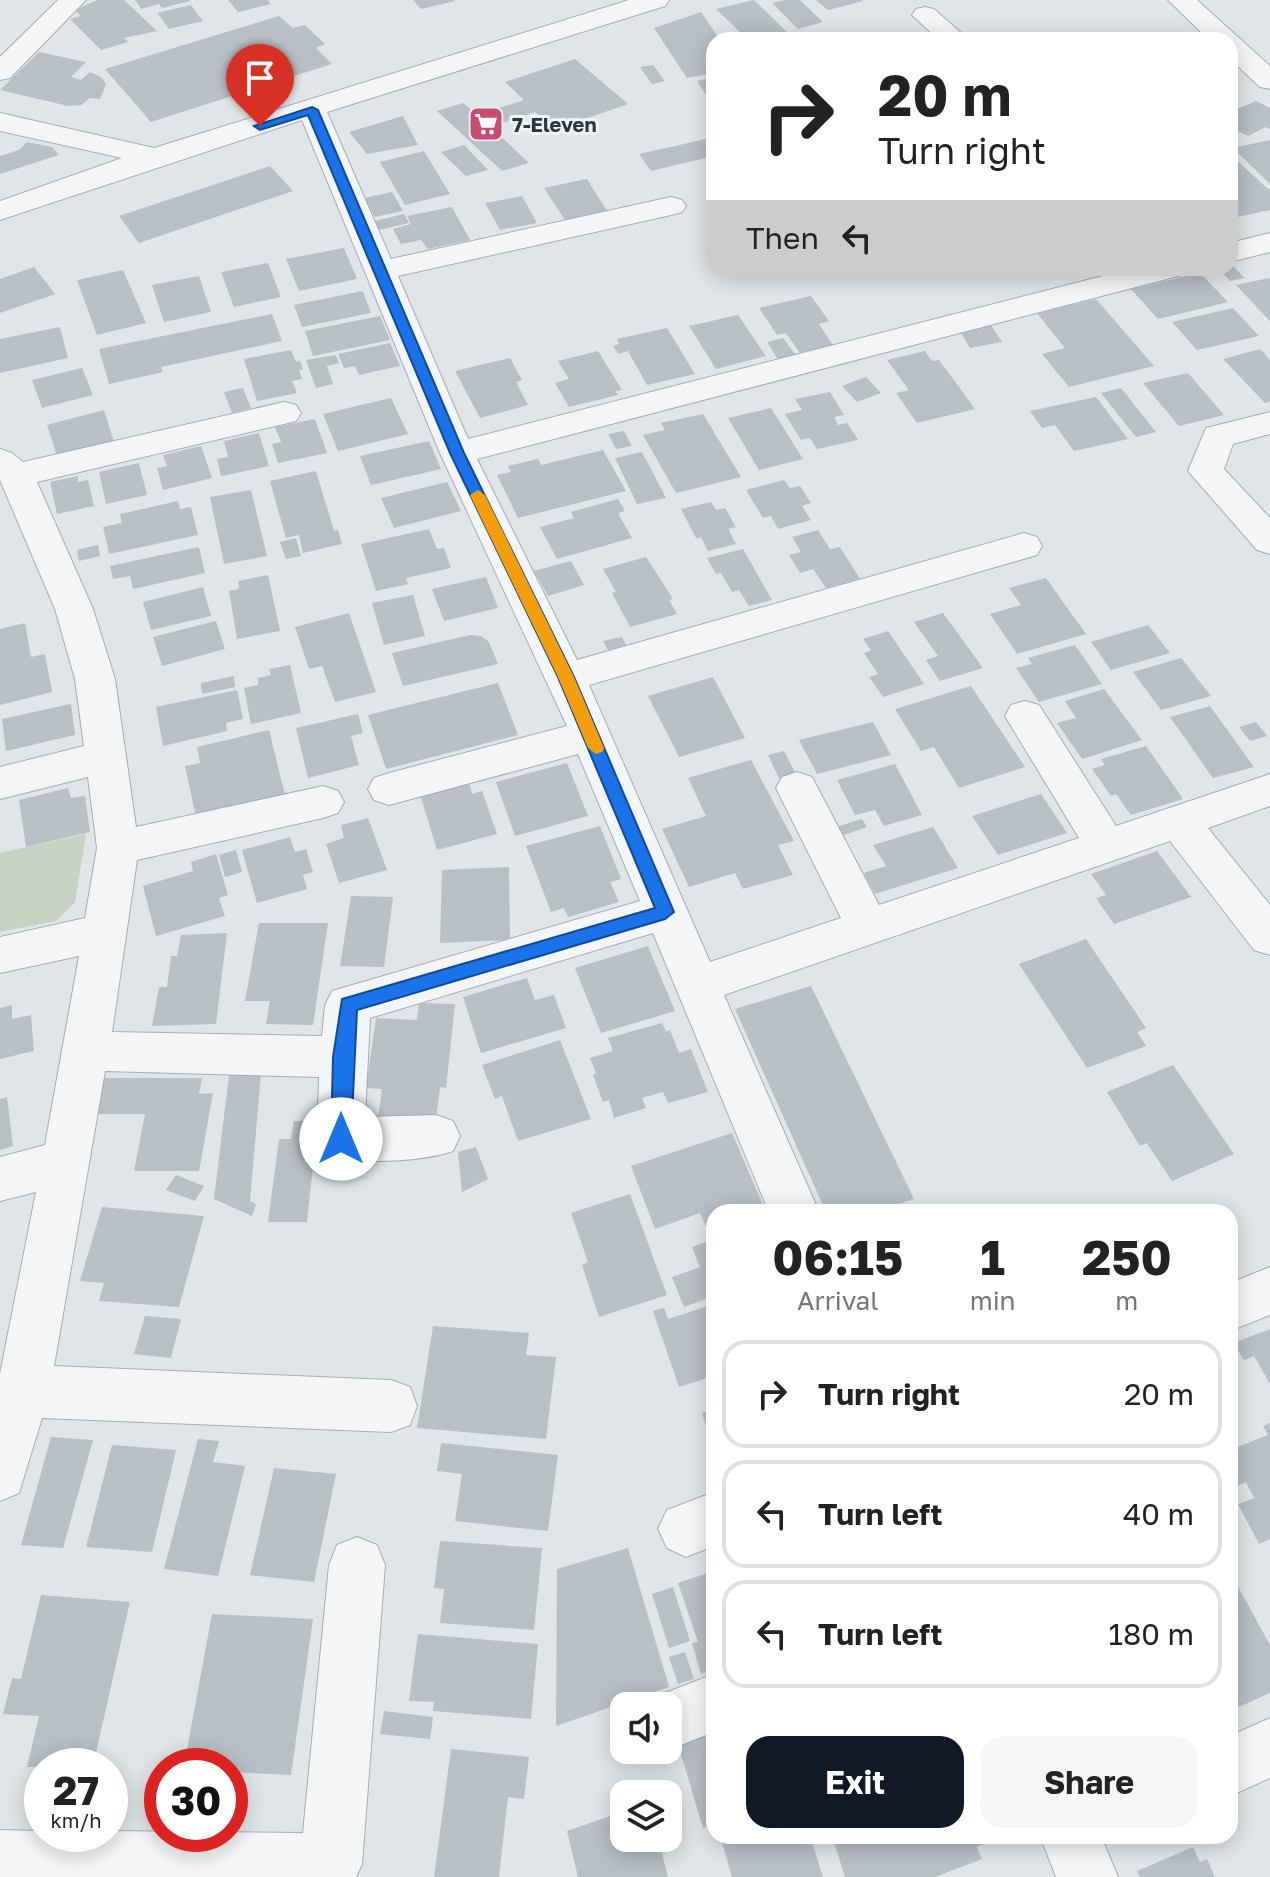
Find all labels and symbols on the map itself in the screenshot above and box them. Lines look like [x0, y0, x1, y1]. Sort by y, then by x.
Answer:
pin [226, 44, 294, 126]
supermarket icon: 7-Eleven [467, 105, 505, 143]
place label: 7-Eleven [512, 112, 596, 136]
position arrow [299, 1097, 383, 1181]
speed limit sign: 30 [144, 1748, 248, 1852]

